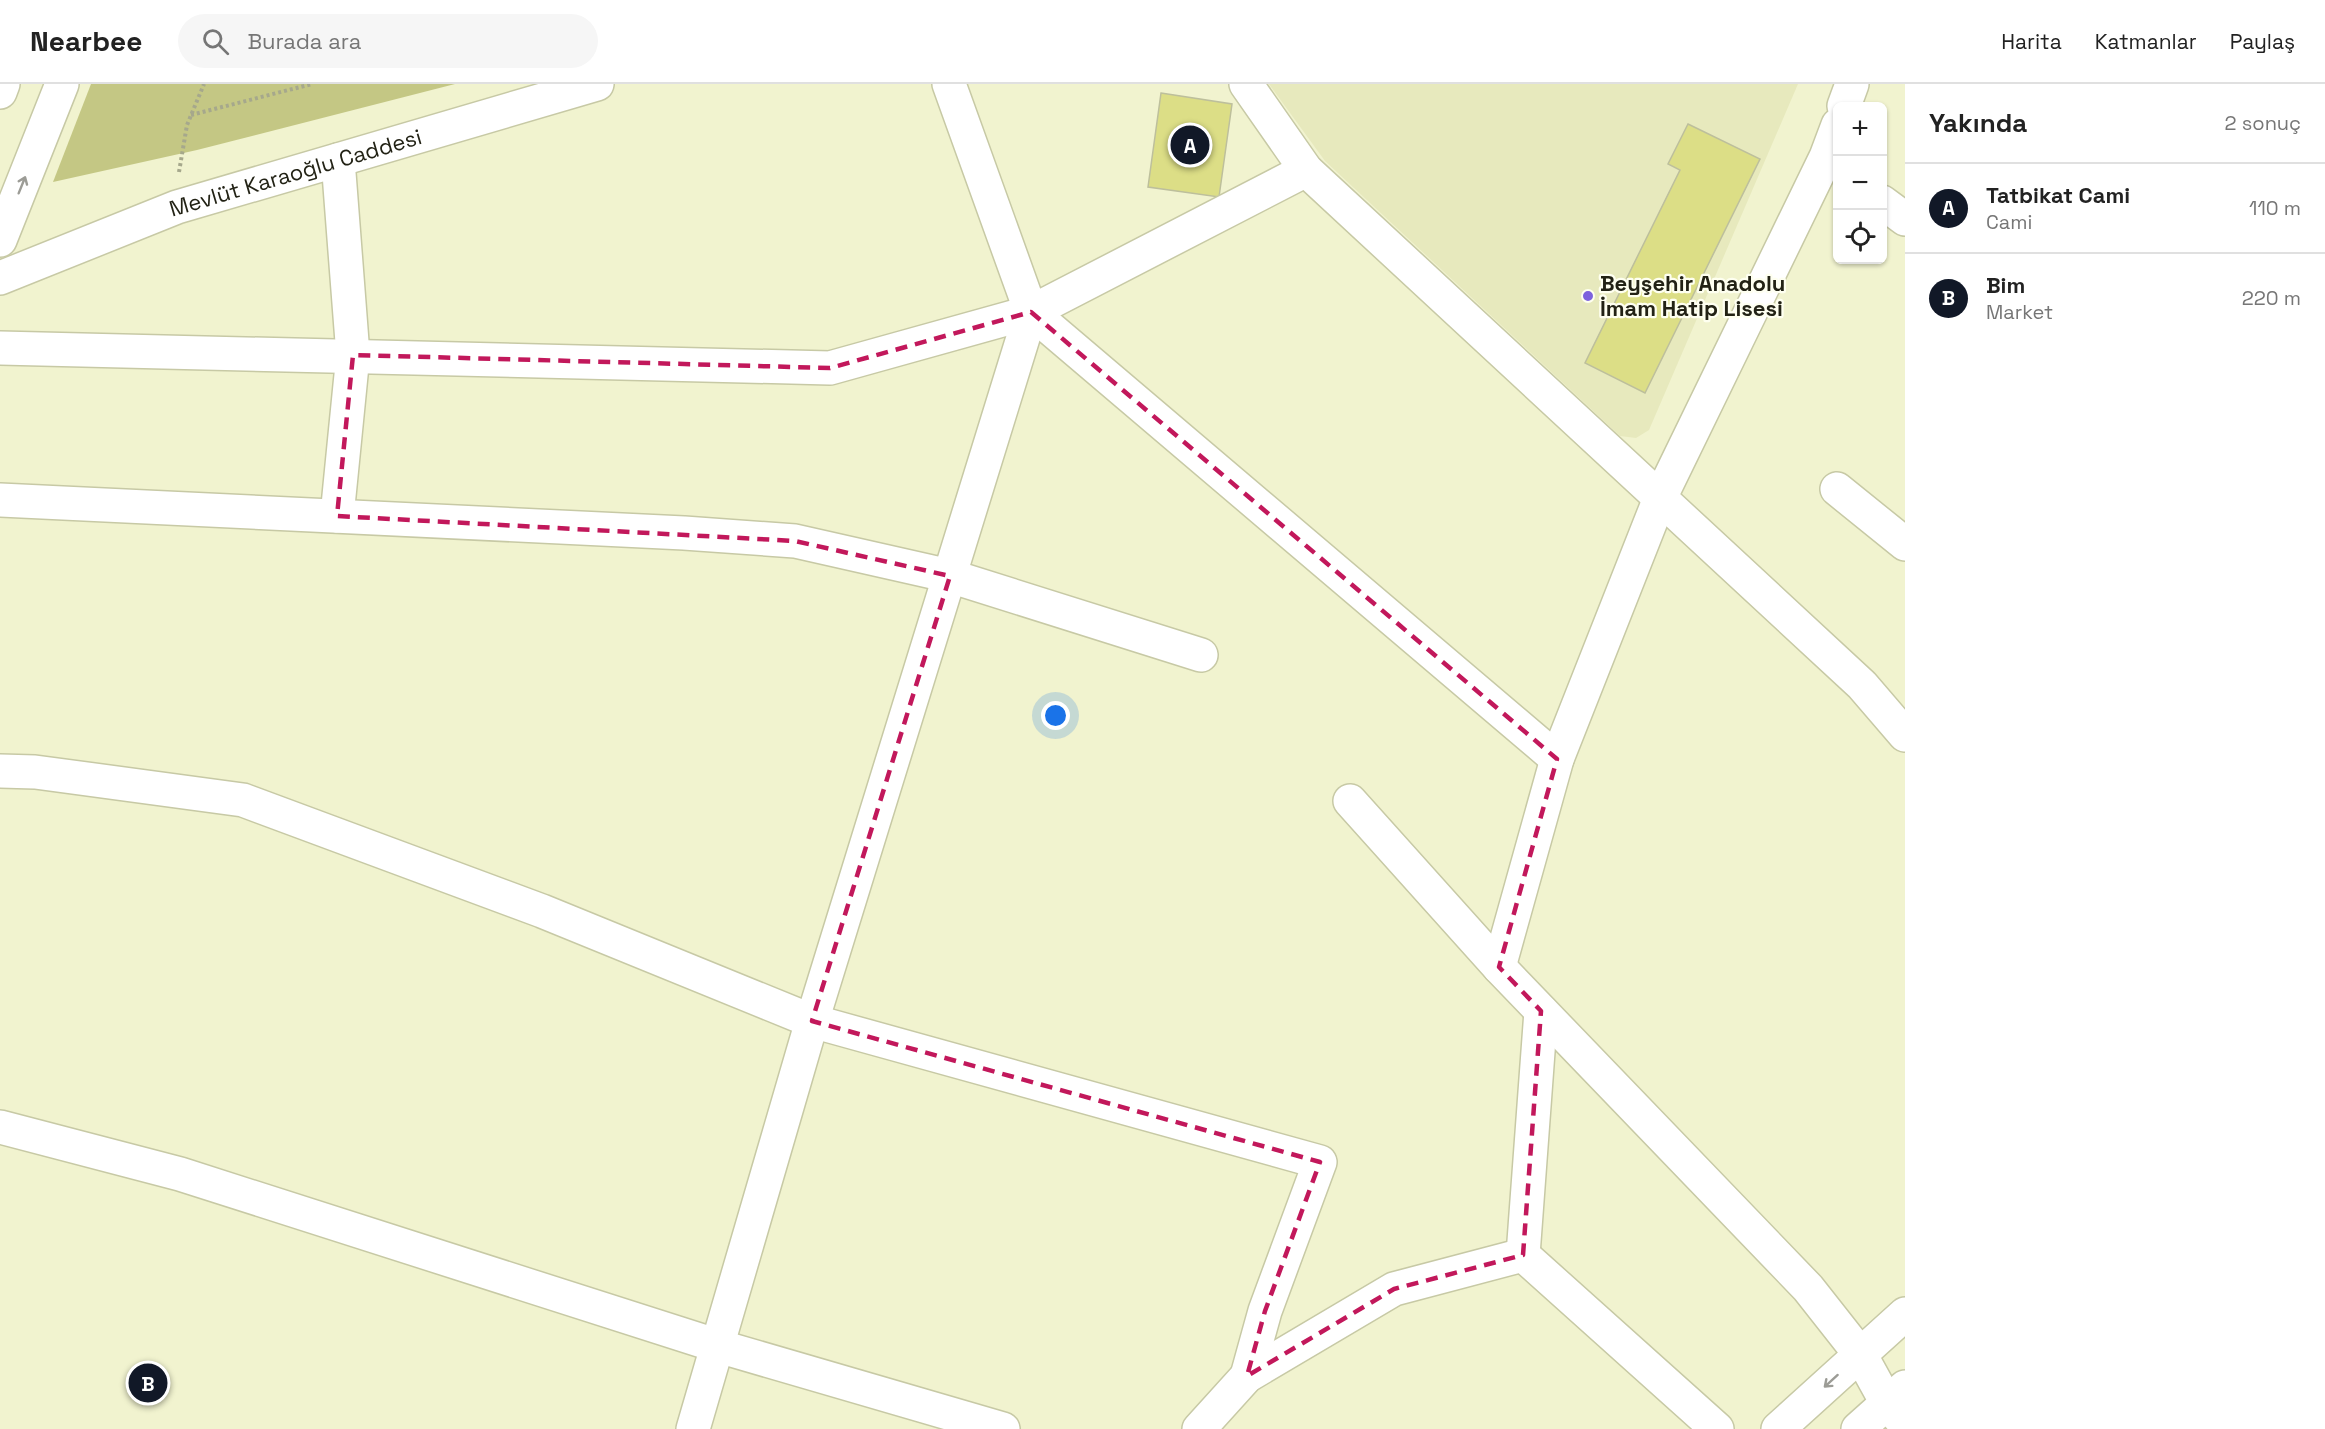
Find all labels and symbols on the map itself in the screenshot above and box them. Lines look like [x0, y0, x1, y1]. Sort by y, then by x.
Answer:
street label: Mevlüt Karaoğlu Caddesi [166, 122, 425, 223]
pin: A [1170, 122, 1210, 168]
one-way arrow [17, 177, 28, 195]
place label: Beyşehir Anadolu İmam Hatip Lisesi [1600, 269, 1785, 322]
marker: Beyşehir Anadolu İmam Hatip Lisesi [1581, 289, 1595, 303]
your location [1041, 701, 1070, 730]
pin: B [128, 1360, 168, 1406]
one-way arrow [1823, 1374, 1838, 1388]

